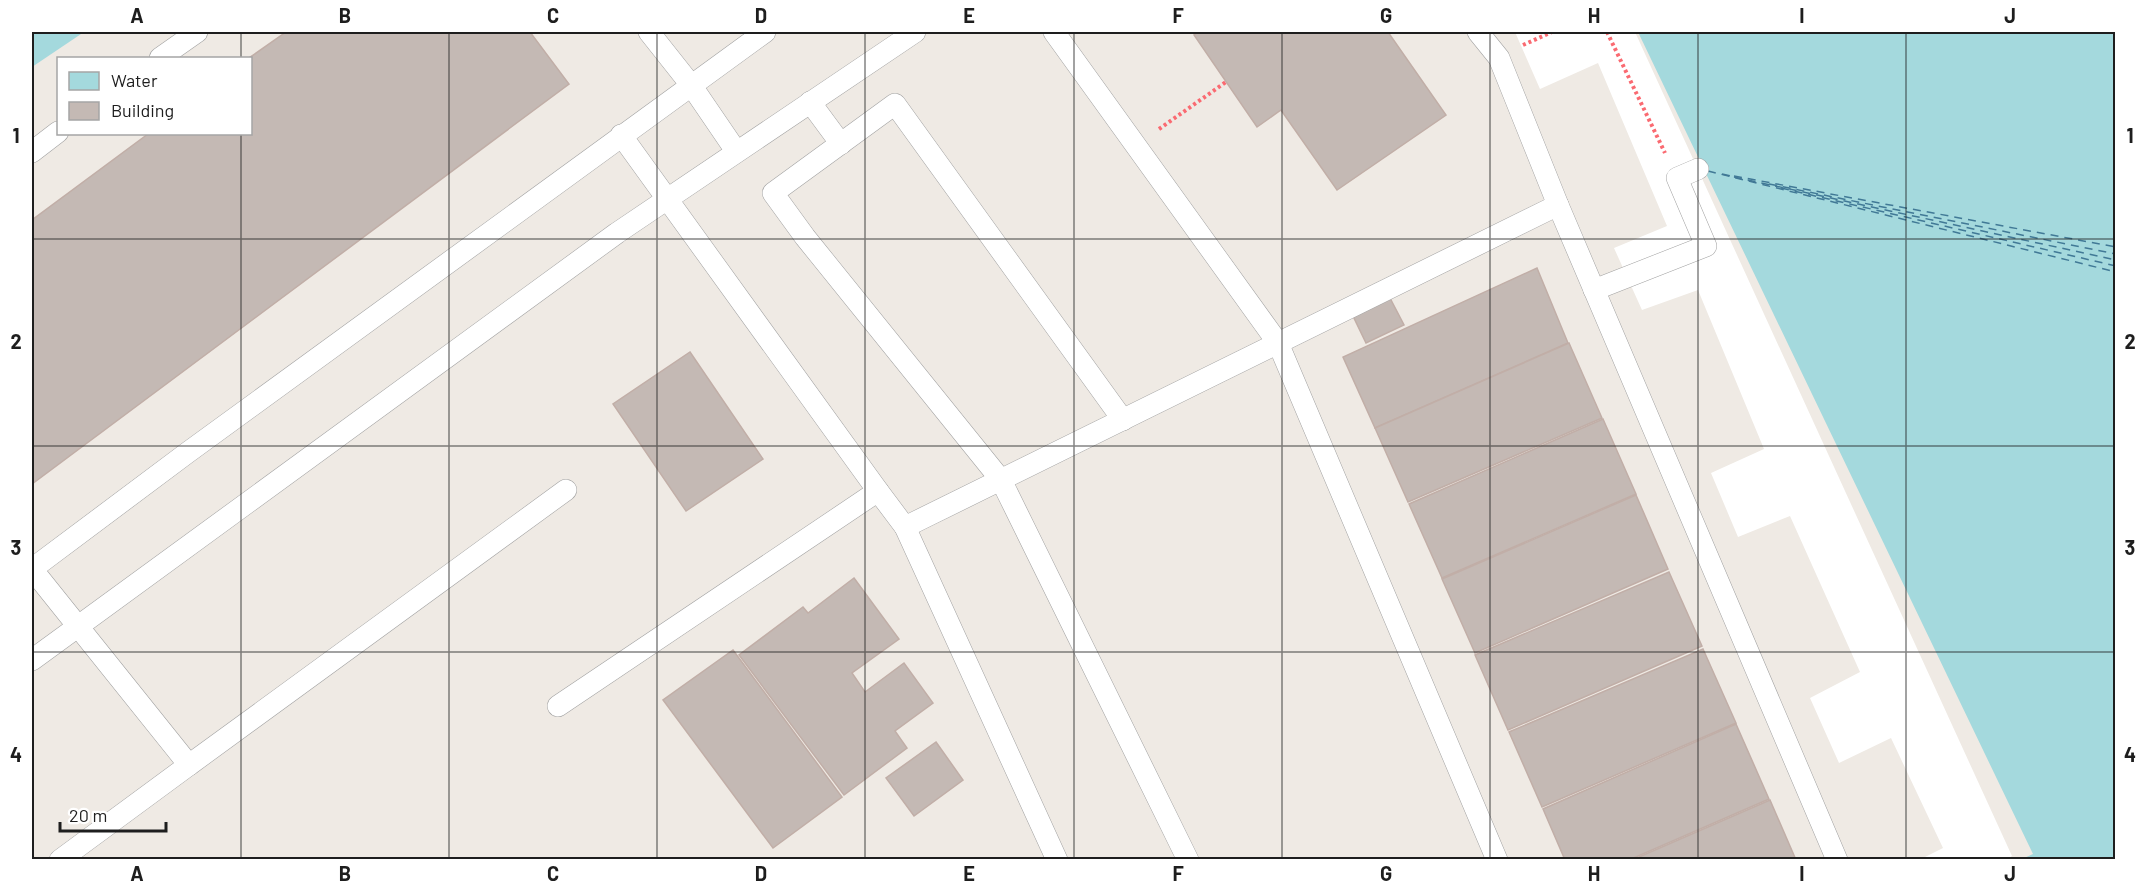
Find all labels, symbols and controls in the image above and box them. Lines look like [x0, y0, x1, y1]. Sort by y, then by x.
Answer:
text: A [130, 3, 144, 27]
text: B [339, 3, 351, 27]
text: C [547, 3, 559, 27]
text: D [755, 3, 767, 27]
text: E [963, 3, 975, 27]
text: F [1172, 3, 1184, 27]
text: G [1380, 3, 1392, 27]
text: H [1588, 3, 1600, 27]
text: I [1799, 3, 1805, 27]
text: J [2004, 3, 2016, 27]
legend [57, 57, 252, 135]
text: Water [111, 69, 158, 91]
text: Building [111, 99, 174, 121]
text: 1 [12, 123, 20, 147]
text: 1 [2126, 123, 2134, 147]
text: 2 [10, 329, 22, 353]
text: 2 [2124, 329, 2136, 353]
text: 3 [11, 535, 21, 559]
text: 3 [2125, 535, 2135, 559]
text: 4 [10, 742, 22, 766]
text: 4 [2124, 742, 2136, 766]
scale bar [60, 795, 166, 833]
text: 20 m [69, 804, 107, 826]
text: A [130, 861, 144, 885]
text: B [339, 861, 351, 885]
text: C [547, 861, 559, 885]
text: D [755, 861, 767, 885]
text: E [963, 861, 975, 885]
text: F [1172, 861, 1184, 885]
text: G [1380, 861, 1392, 885]
text: H [1588, 861, 1600, 885]
text: I [1799, 861, 1805, 885]
text: J [2004, 861, 2016, 885]

